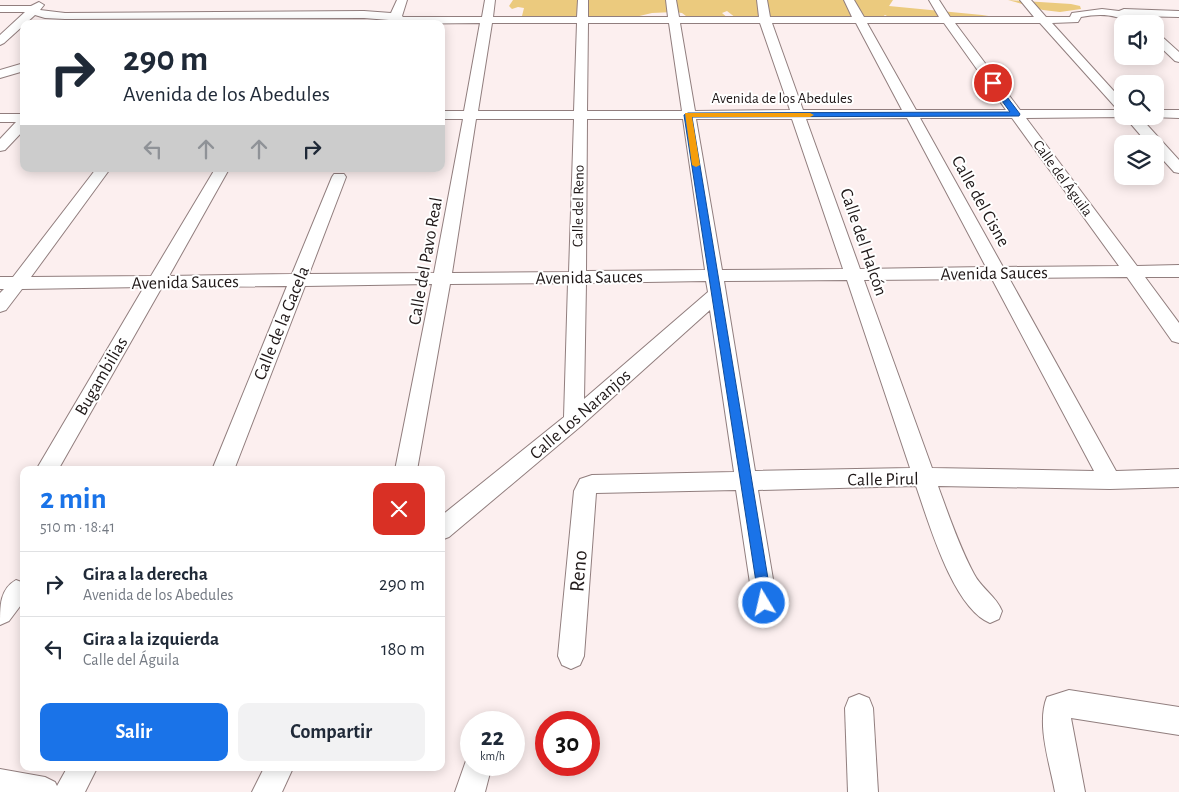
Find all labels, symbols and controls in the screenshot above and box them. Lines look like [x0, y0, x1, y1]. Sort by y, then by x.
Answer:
map controls [1114, 15, 1164, 185]
button: sound [1114, 15, 1164, 65]
icon: right [40, 40, 105, 105]
text: 290 m [123, 42, 208, 77]
pin [972, 62, 1014, 104]
icon: arrive [979, 69, 1007, 97]
button: search [1114, 75, 1164, 125]
text: Avenida de los Abedules [123, 83, 330, 105]
street label: Avenida de los Abedules [711, 91, 853, 106]
icon: left [139, 135, 167, 163]
icon: ahead [192, 135, 220, 163]
icon: ahead [245, 135, 273, 163]
icon: right [298, 135, 326, 163]
button: layers [1114, 135, 1164, 185]
street label: Calle del Águila [1030, 136, 1097, 219]
street label: Calle del Cisne [948, 153, 1012, 250]
street label: Calle del Reno [570, 165, 587, 247]
street label: Calle del Halcón [836, 186, 890, 298]
street label: Calle del Pavo Real [406, 196, 446, 326]
street label: Calle de la Gacela [251, 264, 313, 383]
street label: Avenida Sauces [940, 264, 1048, 284]
street label: Avenida Sauces [535, 268, 643, 288]
street label: Avenida Sauces [131, 273, 239, 293]
street label: Bugambilias [72, 334, 131, 419]
street label: Calle Los Naranjos [527, 366, 634, 463]
street label: Calle Pirul [847, 470, 919, 490]
button: close [373, 483, 425, 535]
text: 2 min [40, 484, 107, 514]
text: 510 m · 18:41 [40, 519, 115, 535]
street label: Reno [566, 549, 591, 593]
text: Gira a la derecha [83, 565, 208, 584]
icon: right [40, 570, 68, 598]
text: 290 m [379, 575, 425, 594]
position arrow [737, 576, 789, 628]
text: Avenida de los Abedules [83, 587, 234, 603]
text: Gira a la izquierda [83, 630, 219, 649]
icon: left [40, 635, 68, 663]
text: 180 m [381, 640, 425, 659]
text: Calle del Águila [83, 652, 179, 668]
button: Salir [40, 703, 228, 761]
button: Compartir [238, 703, 425, 761]
speed limit sign: 30 [535, 711, 600, 776]
text: 22 [481, 725, 504, 750]
text: km/h [480, 750, 505, 762]

